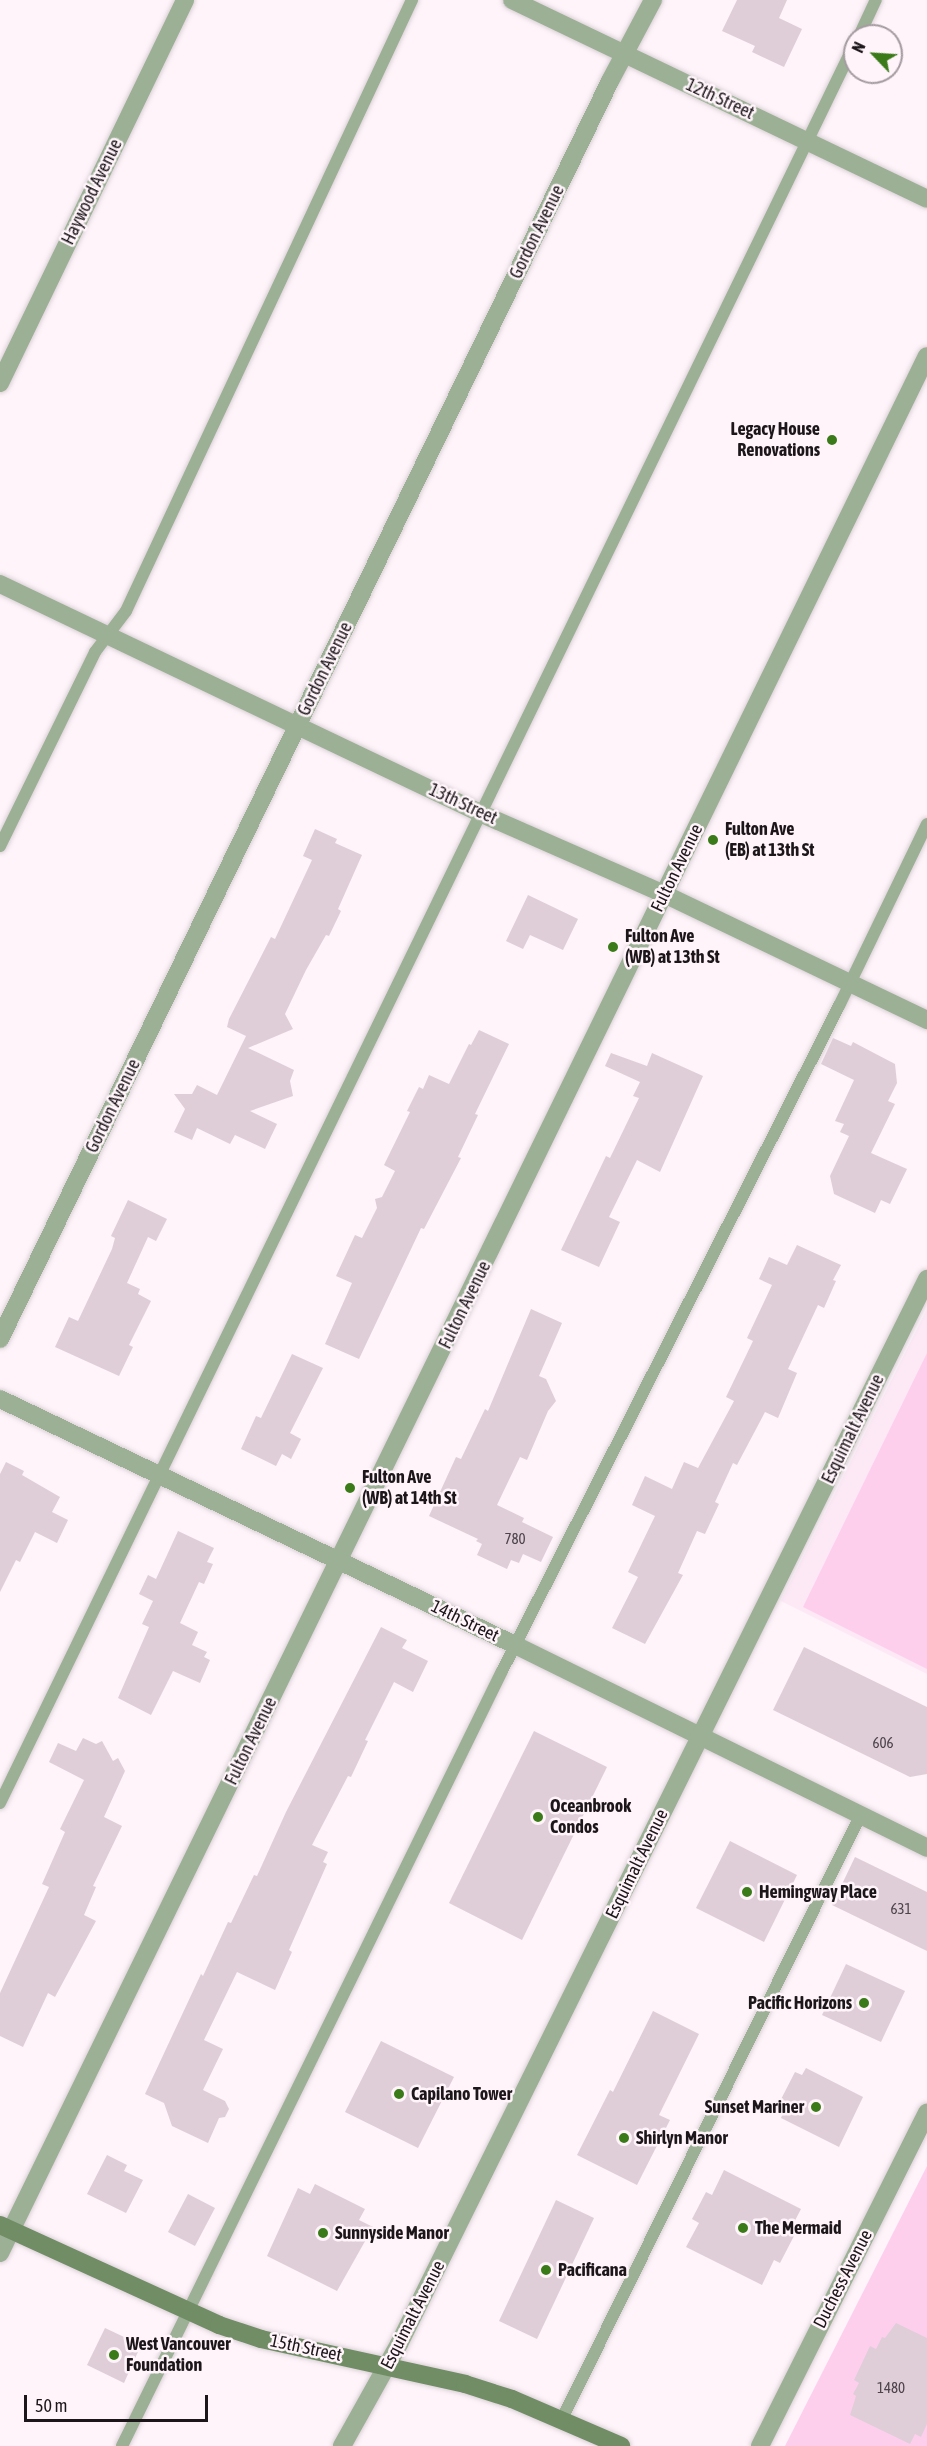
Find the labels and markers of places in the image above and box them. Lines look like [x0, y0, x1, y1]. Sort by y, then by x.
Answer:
place label: Legacy House Renovations [730, 419, 820, 462]
marker: Legacy House Renovations [825, 433, 839, 447]
place label: Fulton Ave (EB) at 13th St [725, 819, 814, 862]
marker: Fulton Ave (EB) at 13th St [706, 833, 720, 847]
place label: Fulton Ave (WB) at 13th St [625, 926, 720, 968]
marker: Fulton Ave (WB) at 13th St [606, 940, 620, 954]
place label: Fulton Ave (WB) at 14th St [362, 1467, 457, 1510]
marker: Fulton Ave (WB) at 14th St [343, 1481, 357, 1495]
place label: Oceanbrook Condos [550, 1796, 631, 1838]
marker: Oceanbrook Condos [531, 1810, 545, 1824]
place label: Hemingway Place [759, 1881, 877, 1903]
marker: Hemingway Place [740, 1885, 754, 1899]
place label: Pacific Horizons [748, 1992, 852, 2014]
marker: Pacific Horizons [857, 1996, 871, 2010]
place label: Capilano Tower [411, 2083, 512, 2105]
marker: Capilano Tower [392, 2087, 406, 2101]
place label: Sunset Mariner [705, 2096, 804, 2118]
marker: Sunset Mariner [809, 2100, 823, 2114]
place label: Shirlyn Manor [636, 2127, 728, 2149]
marker: Shirlyn Manor [617, 2131, 631, 2145]
place label: The Mermaid [755, 2217, 841, 2239]
marker: The Mermaid [736, 2221, 750, 2235]
place label: Sunnyside Manor [335, 2222, 449, 2244]
marker: Sunnyside Manor [316, 2226, 330, 2240]
place label: Pacificana [558, 2259, 627, 2281]
marker: Pacificana [539, 2263, 553, 2277]
place label: West Vancouver Foundation [126, 2334, 231, 2376]
marker: West Vancouver Foundation [107, 2348, 121, 2362]

